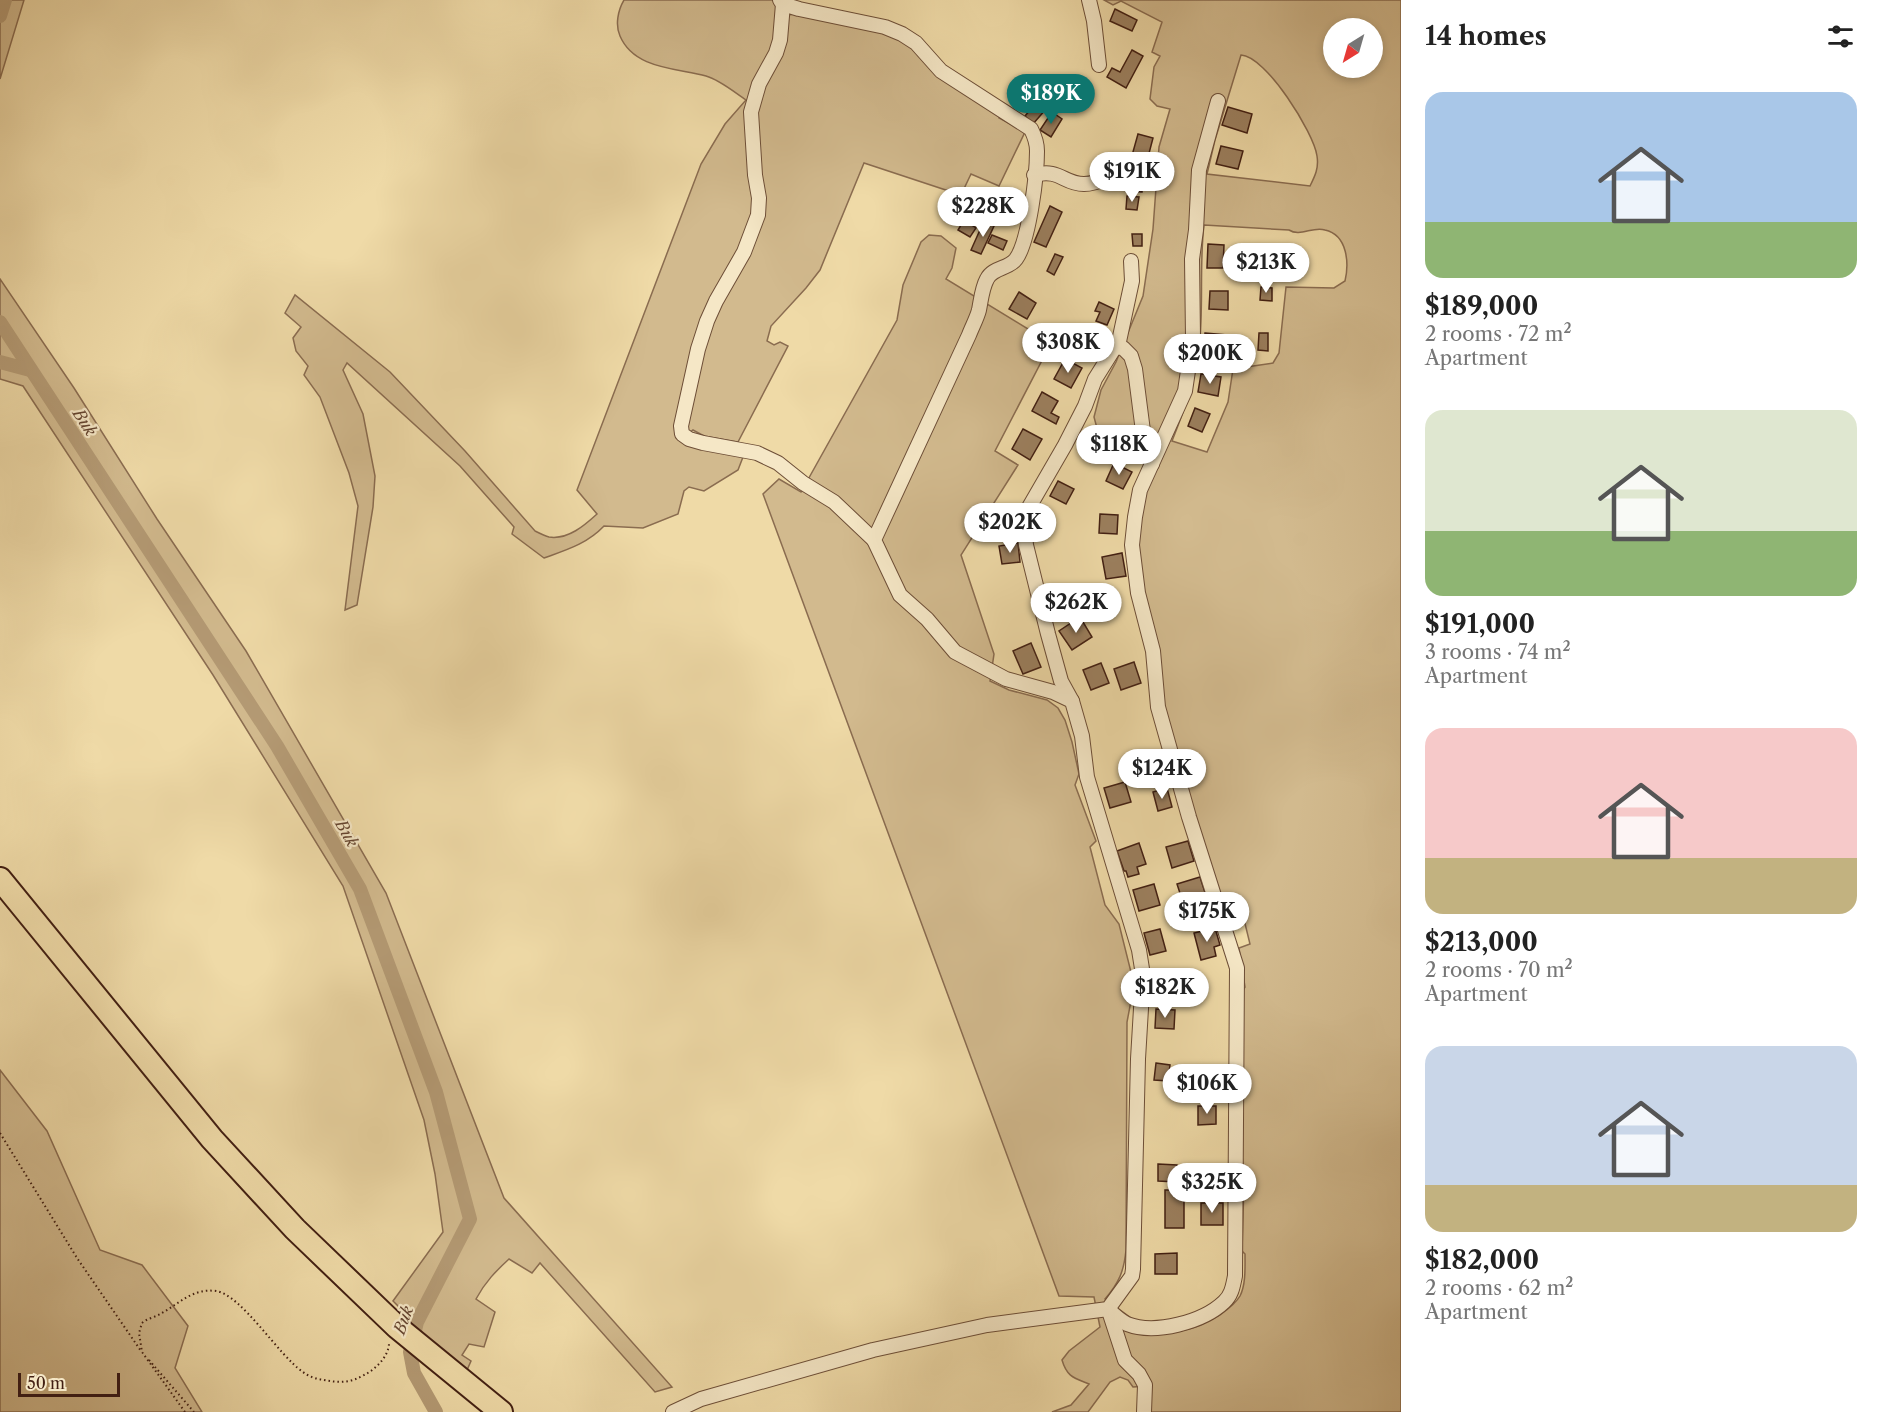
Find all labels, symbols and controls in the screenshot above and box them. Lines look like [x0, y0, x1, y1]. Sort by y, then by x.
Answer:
north arrow [1323, 18, 1383, 78]
map controls [1323, 18, 1383, 78]
text: 14 homes [1425, 20, 1547, 52]
icon: filters [1824, 20, 1857, 53]
pin: $189K [1009, 74, 1093, 125]
text: $189K [1021, 81, 1081, 105]
icon: home [1587, 131, 1695, 239]
pin: $191K [1090, 152, 1174, 203]
text: $191K [1103, 159, 1161, 183]
pin: $228K [941, 187, 1025, 238]
text: $228K [951, 194, 1015, 218]
pin: $213K [1224, 243, 1308, 294]
text: $213K [1236, 250, 1296, 274]
text: $189,000 [1425, 290, 1538, 322]
text: 2 rooms · 72 m² [1425, 322, 1572, 346]
pin: $308K [1026, 323, 1110, 374]
text: $308K [1036, 330, 1100, 354]
pin: $200K [1168, 334, 1252, 385]
text: $200K [1178, 341, 1242, 365]
text: Apartment [1425, 346, 1528, 370]
water label: Buk [68, 403, 102, 440]
pin: $118K [1077, 425, 1161, 476]
text: $118K [1090, 432, 1148, 456]
icon: home [1587, 449, 1695, 557]
pin: $202K [968, 503, 1052, 554]
text: $202K [978, 510, 1042, 534]
pin: $262K [1034, 583, 1118, 634]
text: $262K [1045, 590, 1107, 614]
text: $191,000 [1425, 608, 1535, 640]
text: 3 rooms · 74 m² [1425, 640, 1571, 664]
text: Apartment [1425, 664, 1528, 688]
pin: $124K [1120, 749, 1204, 800]
text: $124K [1132, 756, 1192, 780]
icon: home [1587, 767, 1695, 875]
water label: Buk [330, 814, 363, 851]
pin: $175K [1165, 892, 1249, 943]
text: $175K [1178, 899, 1236, 923]
text: $213,000 [1425, 926, 1538, 958]
text: 2 rooms · 70 m² [1425, 958, 1573, 982]
pin: $182K [1123, 968, 1207, 1019]
text: $182K [1135, 975, 1195, 999]
text: Apartment [1425, 982, 1528, 1006]
pin: $106K [1165, 1064, 1249, 1115]
text: $106K [1177, 1071, 1237, 1095]
icon: home [1587, 1085, 1695, 1193]
pin: $325K [1170, 1163, 1254, 1214]
text: $325K [1181, 1170, 1243, 1194]
text: $182,000 [1425, 1244, 1539, 1276]
text: 2 rooms · 62 m² [1425, 1276, 1573, 1300]
text: Apartment [1425, 1300, 1528, 1324]
water label: Buk [388, 1303, 417, 1339]
scale bar [18, 1370, 120, 1398]
text: 50 m [27, 1373, 65, 1393]

